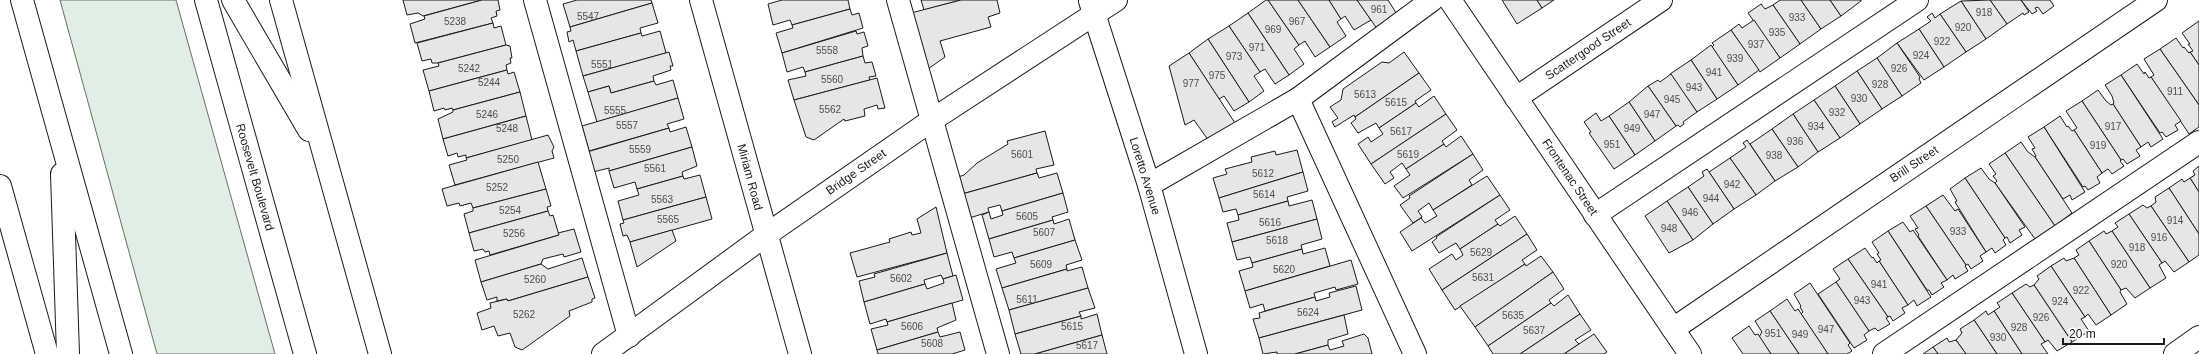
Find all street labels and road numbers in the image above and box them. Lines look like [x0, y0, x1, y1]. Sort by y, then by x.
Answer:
street label: Scattergood Street [1543, 15, 1634, 83]
street label: Roosevelt Boulevard [233, 122, 277, 232]
street label: Loretto Avenue [1127, 135, 1164, 217]
street label: Frontenac Street [1539, 136, 1601, 219]
street label: Miriam Road [734, 142, 766, 212]
street label: Brill Street [1887, 142, 1941, 185]
street label: Bridge Street [823, 146, 889, 198]

